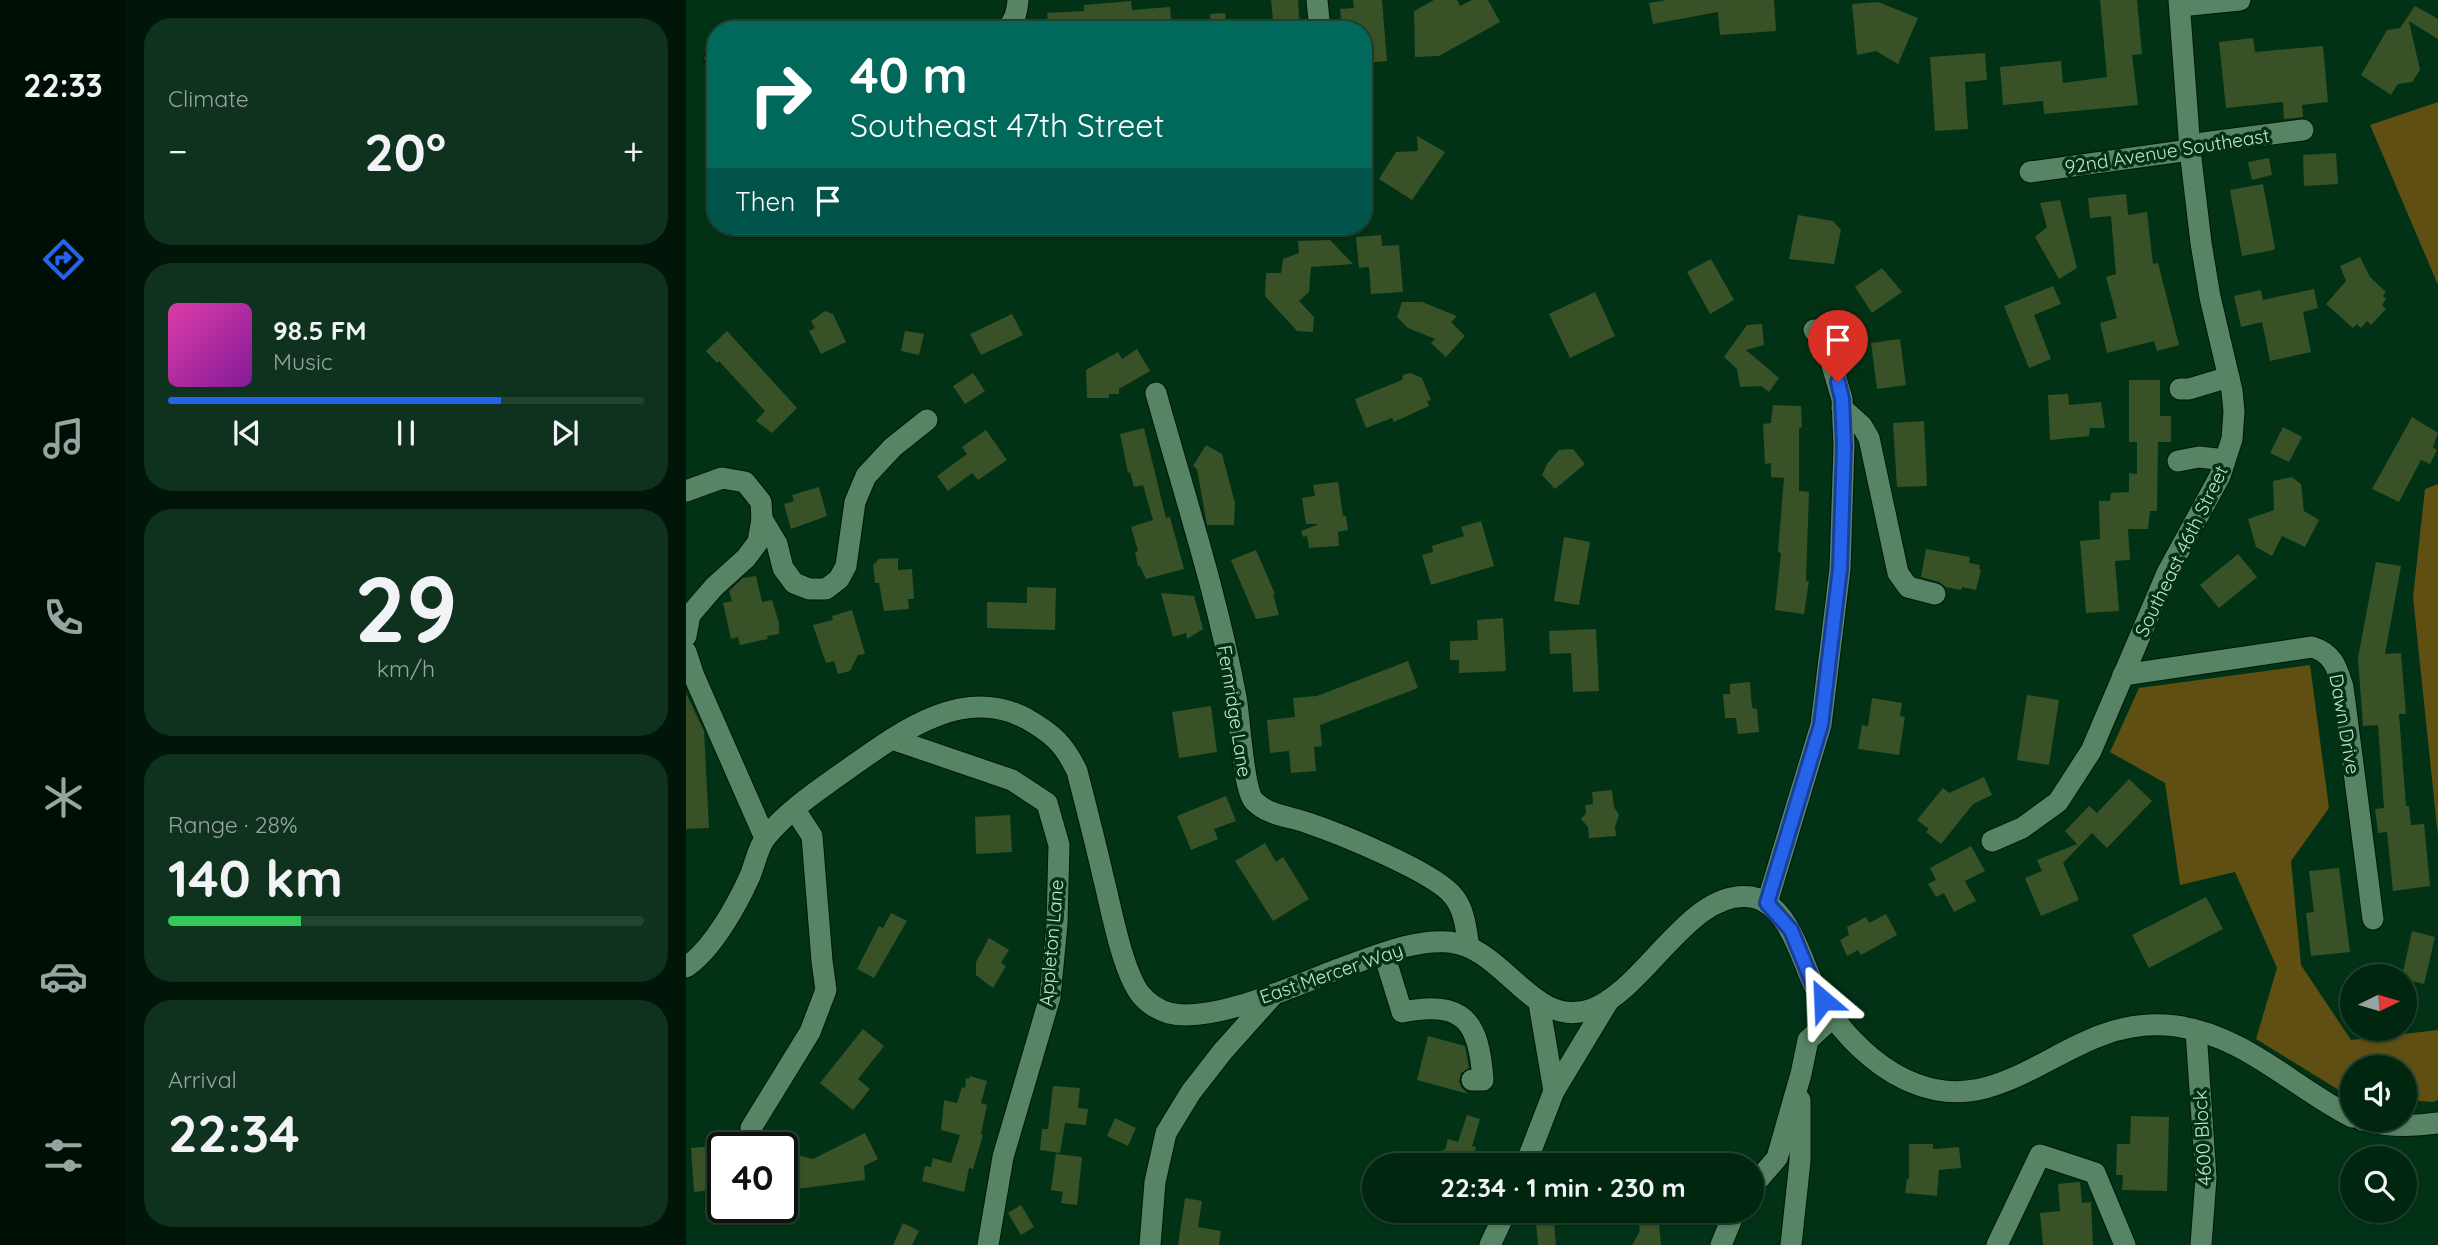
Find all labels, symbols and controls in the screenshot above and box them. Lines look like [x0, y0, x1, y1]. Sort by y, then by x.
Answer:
text: 40 m [850, 44, 968, 105]
icon: right [735, 49, 826, 140]
text: 22:33 [23, 65, 103, 105]
text: Climate [168, 84, 249, 113]
text: Southeast 47th Street [850, 105, 1164, 145]
text: 20° [364, 119, 446, 184]
street label: 92nd Avenue Southeast [2063, 123, 2271, 179]
text: − [168, 127, 188, 175]
text: + [623, 127, 644, 175]
icon: arrive [809, 182, 847, 220]
text: Then [735, 185, 795, 218]
icon: directions [39, 235, 88, 284]
pin [1808, 310, 1868, 382]
text: 98.5 FM [273, 314, 367, 347]
icon: arrive [1819, 321, 1857, 359]
text: Music [273, 347, 333, 376]
icon: music [39, 414, 88, 463]
icon: previous [228, 414, 266, 452]
icon: pause [387, 414, 425, 452]
icon: next [546, 414, 584, 452]
street label: Southeast 46th Street [2129, 461, 2233, 641]
text: 29 [354, 551, 458, 665]
icon: phone [39, 593, 88, 642]
street label: Fernridge Lane [1213, 643, 1257, 779]
text: km/h [377, 654, 435, 683]
street label: Dawn Drive [2324, 672, 2366, 776]
icon: climate [39, 773, 88, 822]
text: Range · 28% [168, 810, 298, 839]
text: 140 km [168, 845, 343, 910]
street label: Appleton Lane [1033, 878, 1069, 1008]
street label: East Mercer Way [1256, 937, 1406, 1009]
icon: car [39, 952, 88, 1001]
position arrow [1786, 963, 1860, 1037]
north arrow [2340, 964, 2417, 1041]
map controls [2340, 964, 2417, 1223]
button: sound [2340, 1055, 2417, 1132]
text: Arrival [168, 1065, 237, 1094]
street label: 4600 Block [2188, 1089, 2216, 1187]
text: 22:34 [168, 1100, 300, 1165]
icon: filters [39, 1131, 88, 1180]
speed limit sign: 40 [707, 1132, 798, 1223]
button: search [2340, 1146, 2417, 1223]
text: 22:34 · 1 min · 230 m [1440, 1171, 1686, 1204]

